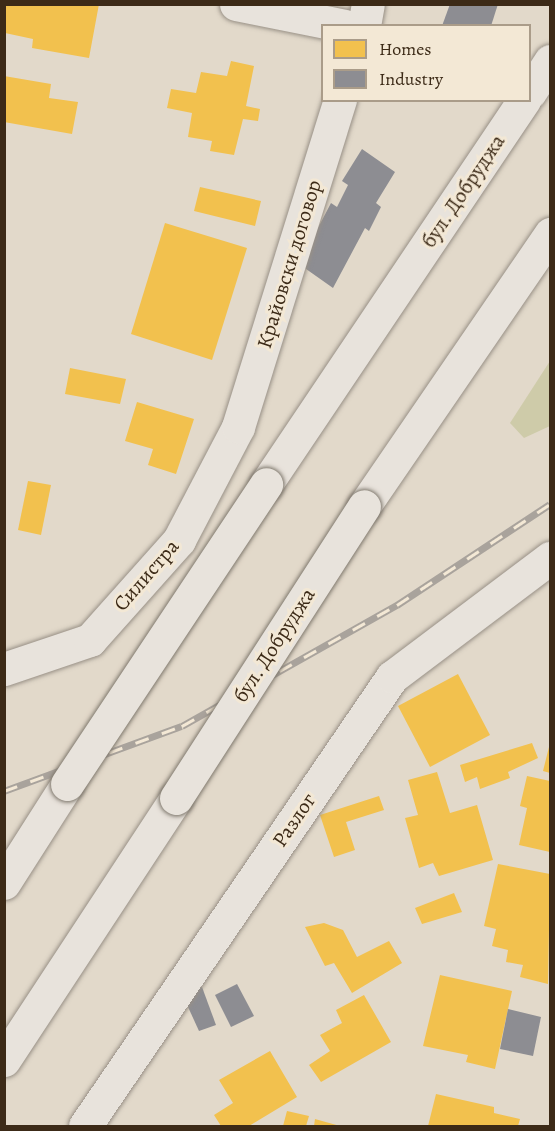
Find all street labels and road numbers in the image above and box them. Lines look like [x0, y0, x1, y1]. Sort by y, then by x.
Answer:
street label: бул. Добруджа [416, 129, 510, 253]
street label: Крайовски договор [251, 177, 327, 351]
street label: Силистра [108, 534, 184, 616]
street label: бул. Добруджа [228, 583, 320, 707]
street label: Разлог [267, 788, 321, 852]

